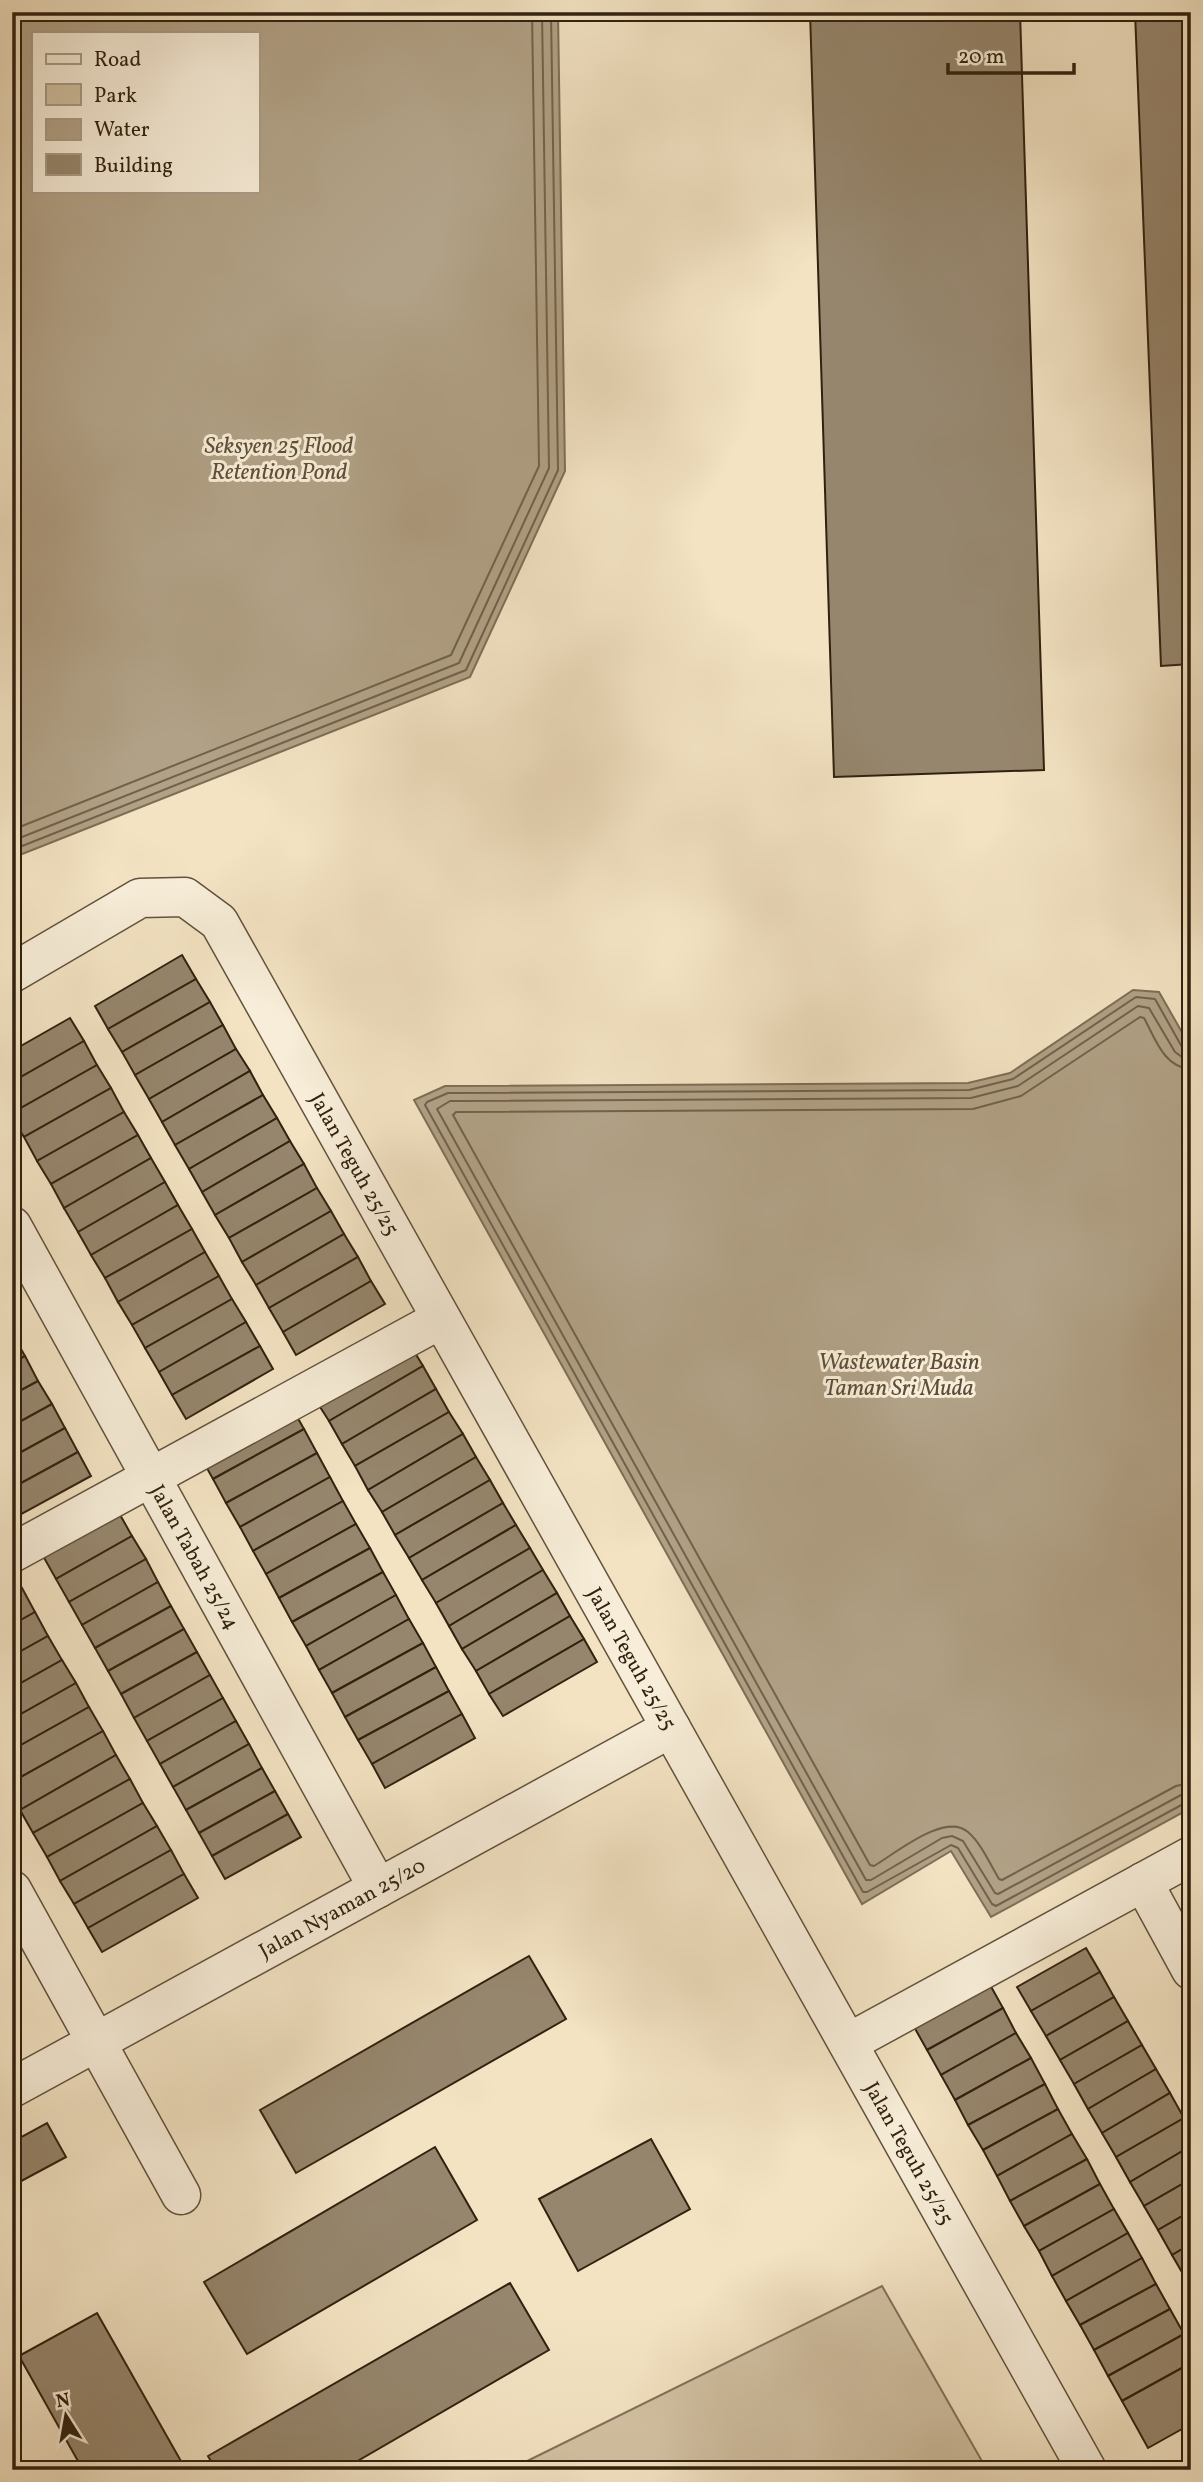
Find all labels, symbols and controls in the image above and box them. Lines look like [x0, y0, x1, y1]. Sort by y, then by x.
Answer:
legend [32, 32, 259, 192]
scale bar [948, 32, 1074, 76]
text: 20 m [958, 43, 1004, 72]
text: Road [94, 46, 141, 75]
text: Park [94, 82, 137, 111]
text: Water [94, 116, 150, 145]
text: Building [94, 152, 173, 181]
water label: Seksyen 25 Flood Retention Pond [205, 431, 353, 489]
street label: Jalan Teguh 25/25 [302, 1088, 405, 1242]
water label: Wastewater Basin Taman Sri Muda [818, 1347, 980, 1405]
street label: Jalan Tabah 25/24 [142, 1480, 245, 1635]
street label: Jalan Teguh 25/25 [579, 1582, 682, 1736]
street label: Jalan Nyaman 25/20 [254, 1852, 431, 1966]
street label: Jalan Teguh 25/25 [856, 2077, 960, 2231]
north arrow [32, 2380, 102, 2450]
text: N [54, 2387, 73, 2415]

